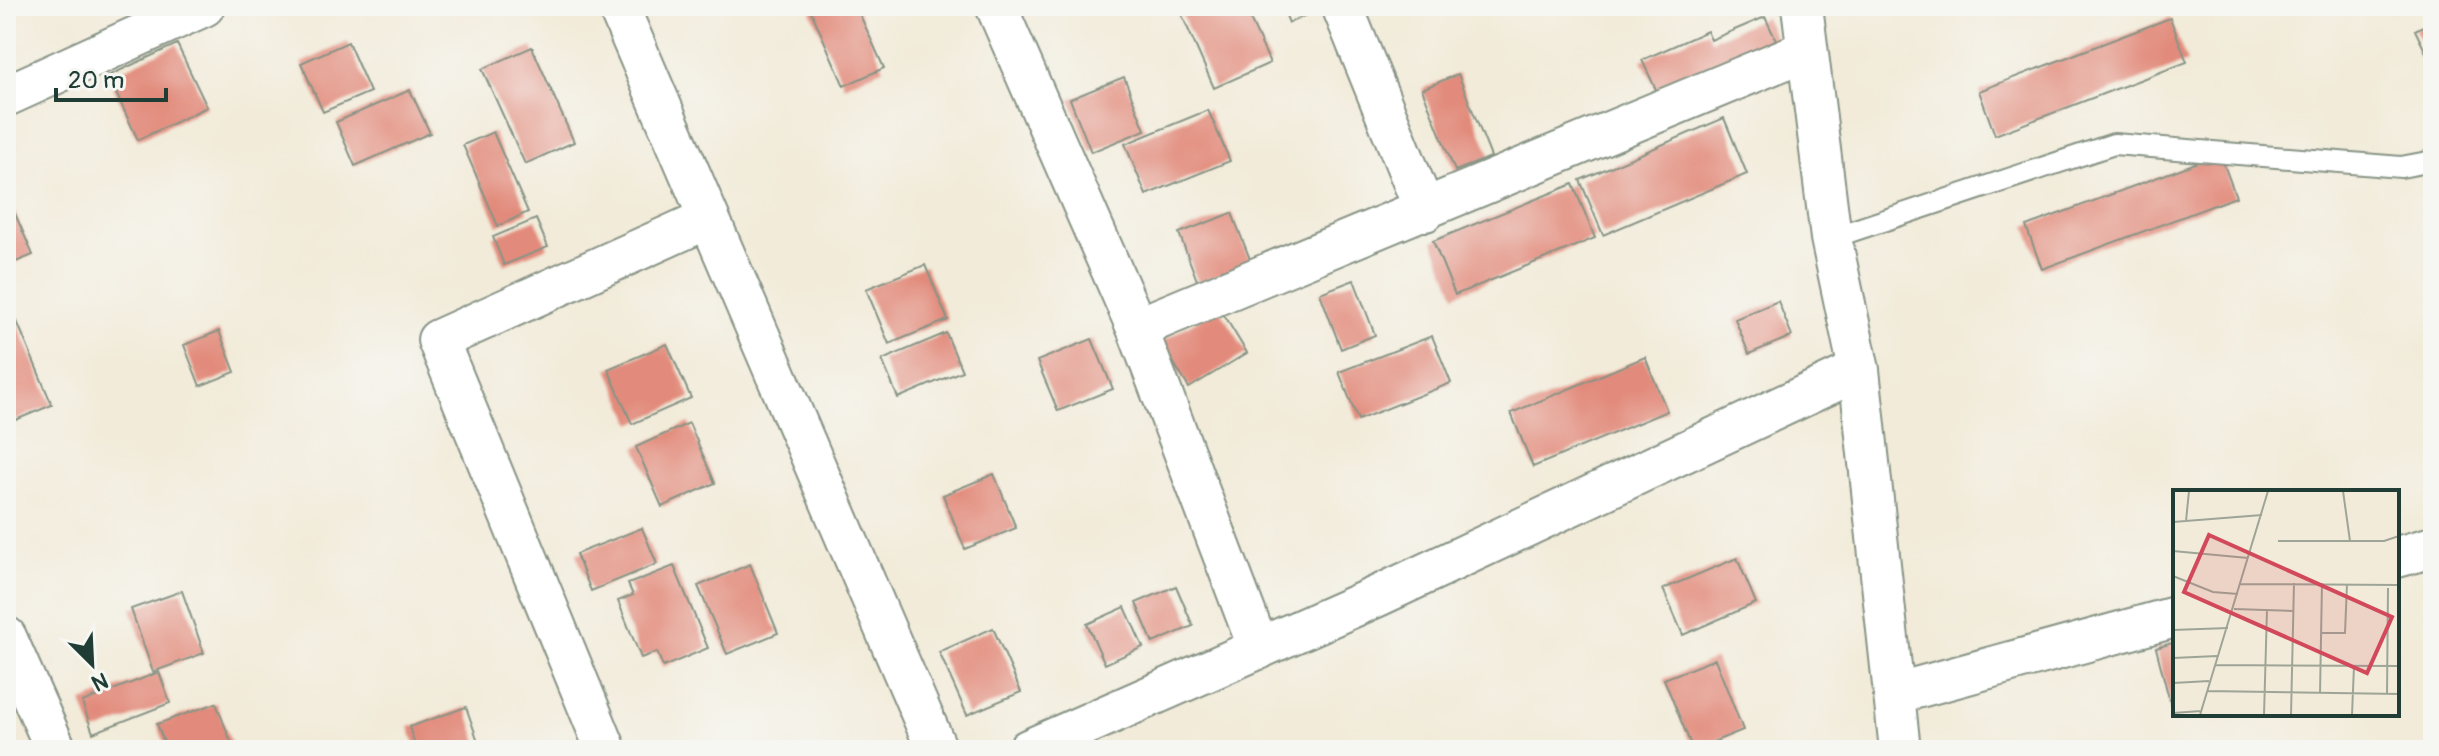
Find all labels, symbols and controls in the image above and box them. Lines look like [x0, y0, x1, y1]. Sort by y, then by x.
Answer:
scale bar [56, 52, 166, 102]
text: 20 m [68, 66, 124, 95]
inset map [2173, 490, 2399, 716]
north arrow [52, 624, 132, 704]
text: N [87, 666, 112, 697]

